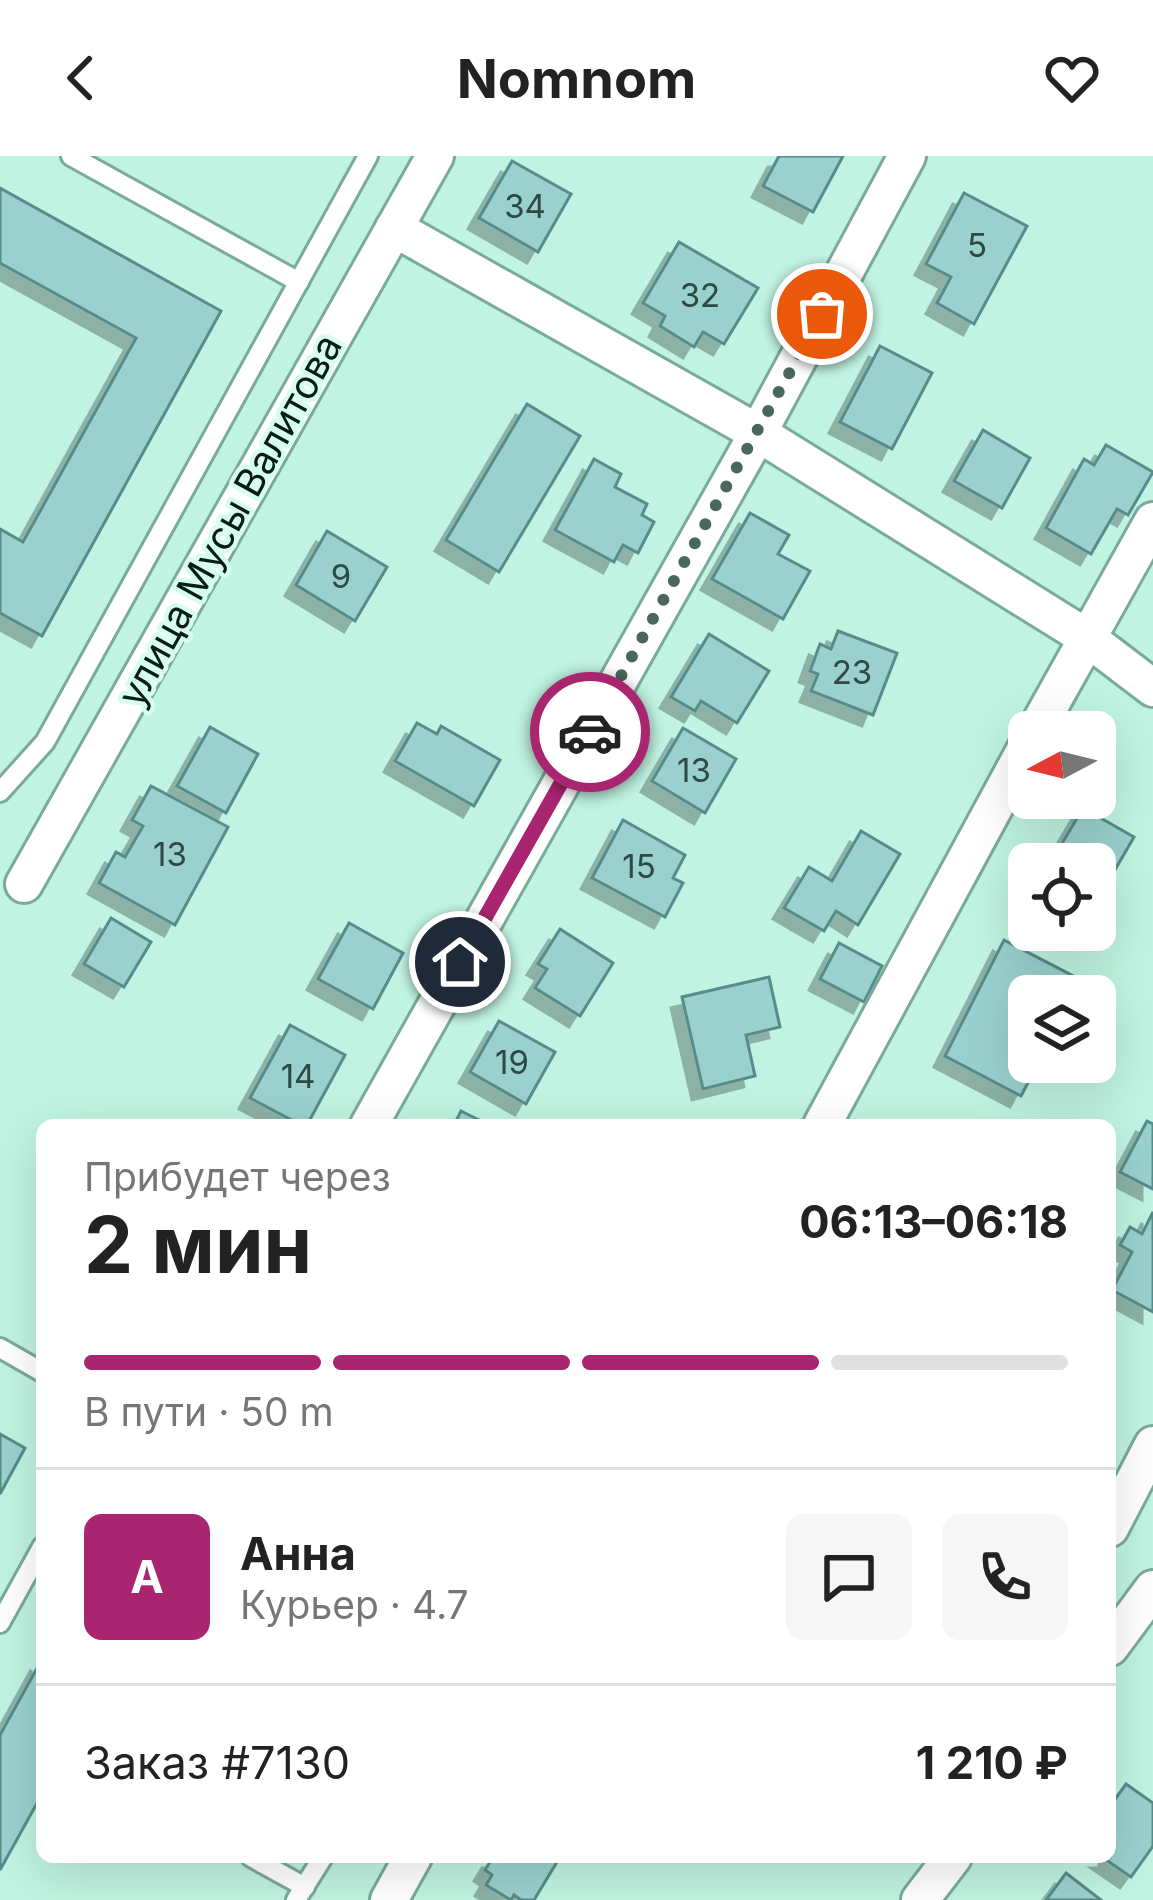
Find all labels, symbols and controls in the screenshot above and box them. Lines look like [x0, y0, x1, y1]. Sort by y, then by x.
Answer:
icon: back [48, 45, 114, 111]
icon: heart [1039, 45, 1105, 111]
text: Nomnom [457, 46, 696, 111]
house number: 34 [504, 186, 546, 226]
house number: 5 [967, 225, 987, 265]
pin [771, 263, 873, 365]
house number: 32 [680, 275, 720, 315]
icon: bag [789, 281, 855, 347]
street label: улица Мусы Валитова [107, 326, 351, 714]
house number: 9 [331, 556, 351, 596]
house number: 23 [832, 652, 872, 692]
courier [530, 672, 650, 792]
icon: car [557, 699, 623, 765]
north arrow [1008, 711, 1116, 819]
map controls [1008, 711, 1116, 1083]
house number: 13 [677, 750, 711, 790]
house number: 13 [153, 834, 187, 874]
button: locate [1008, 843, 1116, 951]
house number: 15 [622, 846, 656, 886]
pin [409, 911, 511, 1013]
icon: home [427, 929, 493, 995]
button: layers [1008, 975, 1116, 1083]
house number: 19 [495, 1042, 529, 1082]
house number: 14 [281, 1056, 315, 1096]
text: Прибудет через [84, 1153, 391, 1200]
text: 06:13–06:18 [799, 1194, 1068, 1249]
text: 2 мин [84, 1197, 312, 1292]
text: В пути · 50 m [84, 1388, 334, 1435]
button: chat [786, 1514, 912, 1640]
button: phone [942, 1514, 1068, 1640]
text: Анна [240, 1526, 356, 1581]
text: А [130, 1549, 164, 1604]
text: Курьер · 4.7 [240, 1581, 469, 1628]
text: Заказ #7130 [84, 1735, 350, 1790]
text: 1 210 ₽ [916, 1735, 1068, 1790]

